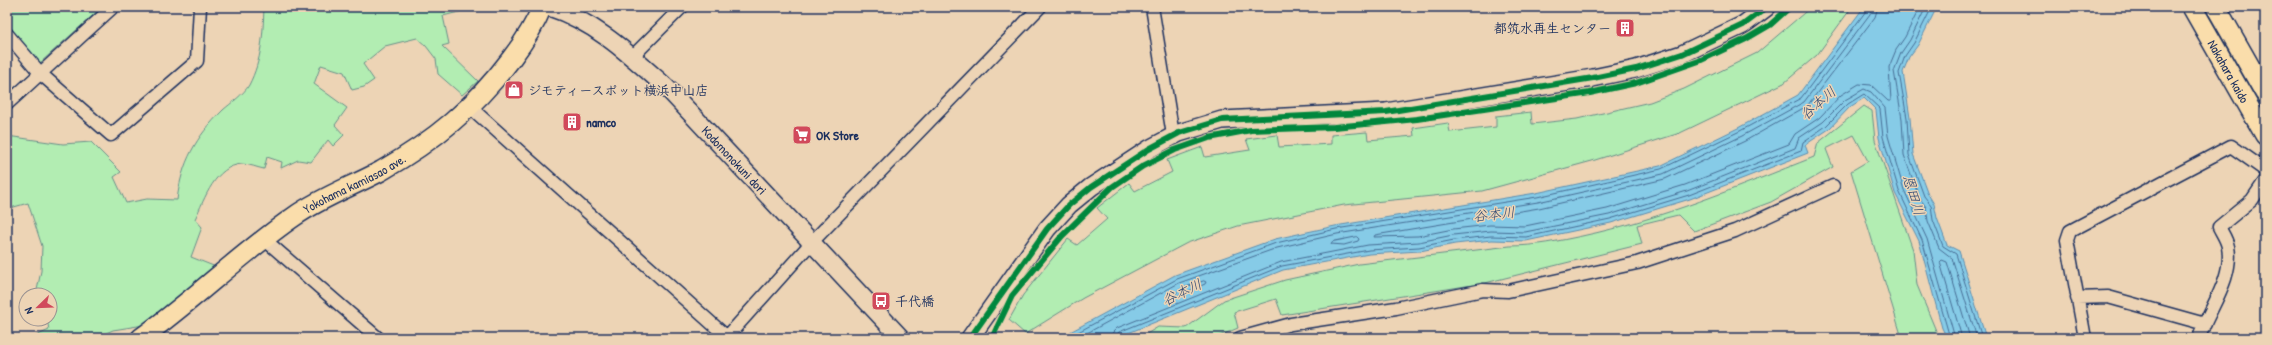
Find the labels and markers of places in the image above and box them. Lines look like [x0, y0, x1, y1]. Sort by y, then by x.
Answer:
building icon: 都筑水再生センター [1614, 17, 1636, 39]
place label: 都筑水再生センター [1493, 19, 1611, 37]
shop icon: ジモティースポット横浜中山店 [503, 79, 525, 101]
place label: ジモティースポット横浜中山店 [528, 81, 708, 99]
building icon: namco [561, 111, 583, 133]
place label: namco [586, 113, 617, 131]
supermarket icon: OK Store [791, 124, 813, 146]
place label: OK Store [816, 126, 860, 144]
bus stop icon: 千代橋 [870, 290, 892, 312]
place label: 千代橋 [895, 292, 934, 310]

